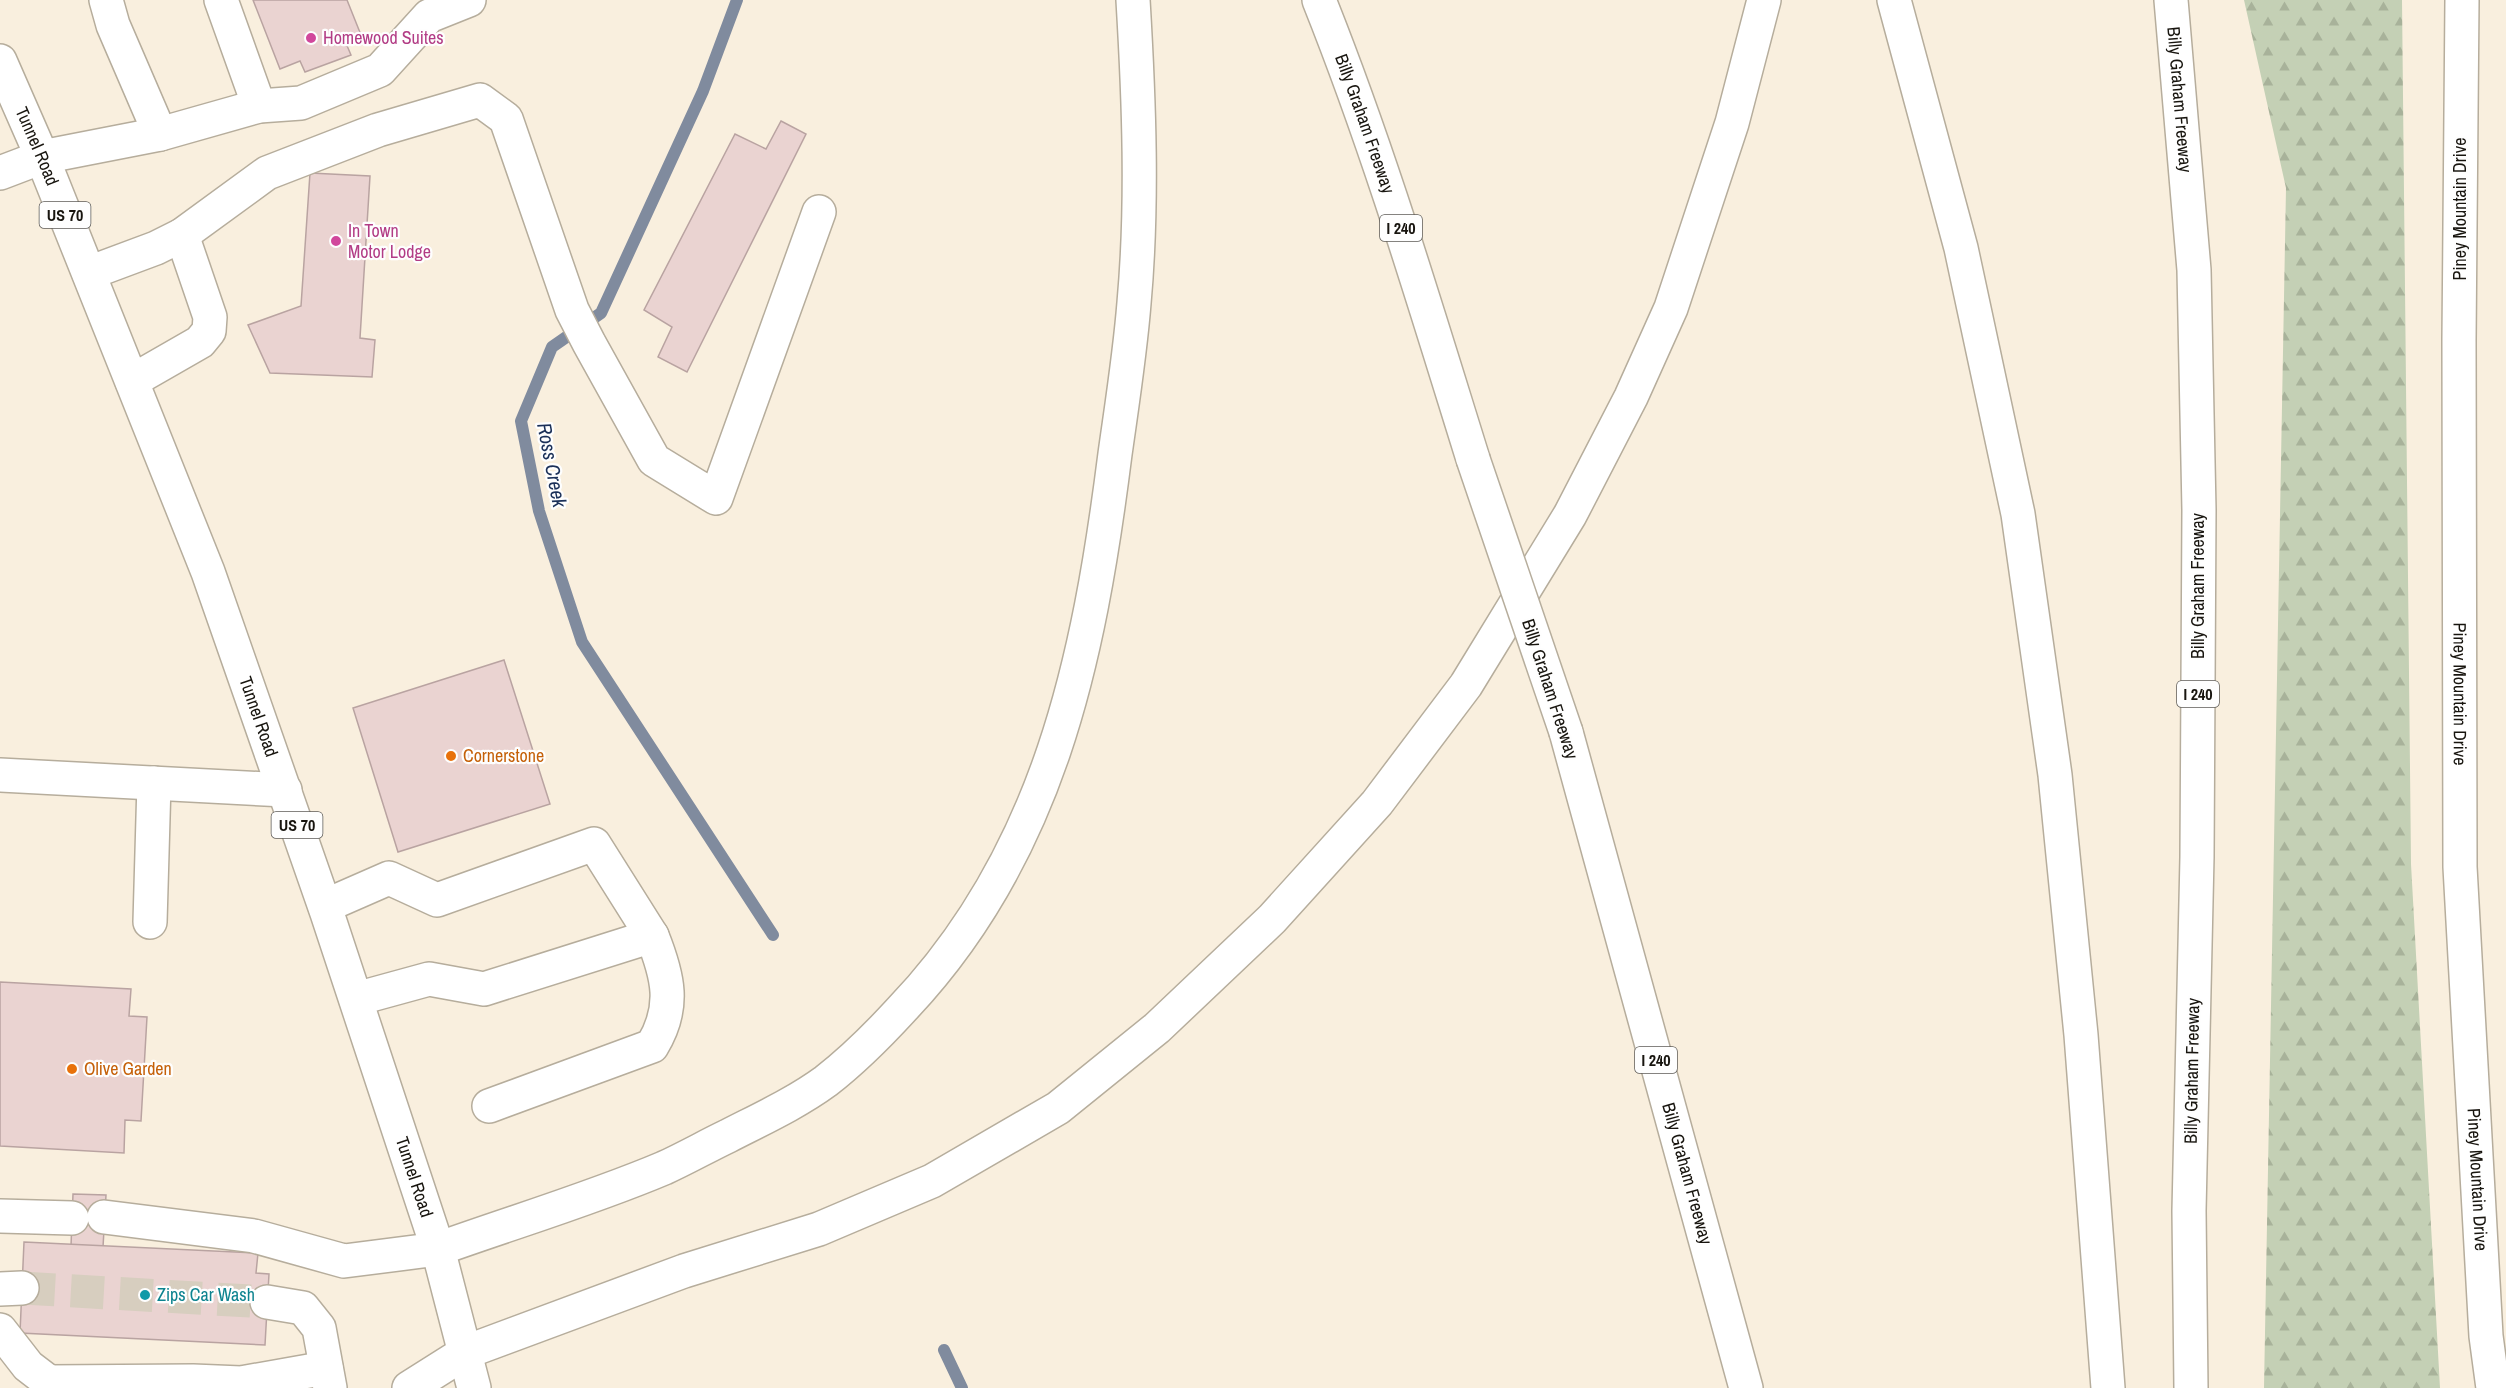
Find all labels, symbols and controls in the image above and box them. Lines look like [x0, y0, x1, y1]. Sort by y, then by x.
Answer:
place label: Homewood Suites [323, 25, 444, 50]
street label: Billy Graham Freeway [2161, 26, 2199, 174]
marker: Homewood Suites [304, 31, 318, 45]
street label: Billy Graham Freeway [1329, 50, 1401, 197]
street label: Tunnel Road [10, 103, 65, 189]
street label: Piney Mountain Drive [2447, 138, 2472, 280]
road number: US 70 [40, 202, 90, 228]
road number: I 240 [1380, 215, 1422, 241]
place label: In Town Motor Lodge [348, 218, 431, 264]
marker: In Town Motor Lodge [329, 234, 343, 248]
water label: Ross Creek [531, 420, 574, 510]
street label: Billy Graham Freeway [2185, 512, 2210, 659]
street label: Billy Graham Freeway [1516, 616, 1585, 763]
street label: Piney Mountain Drive [2448, 623, 2473, 765]
street label: Tunnel Road [233, 673, 284, 760]
road number: I 240 [2177, 681, 2219, 707]
place label: Cornerstone [463, 743, 544, 768]
marker: Cornerstone [444, 749, 458, 763]
road number: US 70 [272, 812, 322, 838]
street label: Billy Graham Freeway [2178, 997, 2205, 1144]
road number: I 240 [1635, 1047, 1677, 1073]
place label: Olive Garden [84, 1056, 172, 1081]
marker: Olive Garden [65, 1062, 79, 1076]
street label: Billy Graham Freeway [1656, 1100, 1719, 1248]
street label: Piney Mountain Drive [2461, 1107, 2494, 1252]
street label: Tunnel Road [390, 1133, 440, 1220]
place label: Zips Car Wash [157, 1282, 255, 1307]
marker: Zips Car Wash [138, 1288, 152, 1302]

